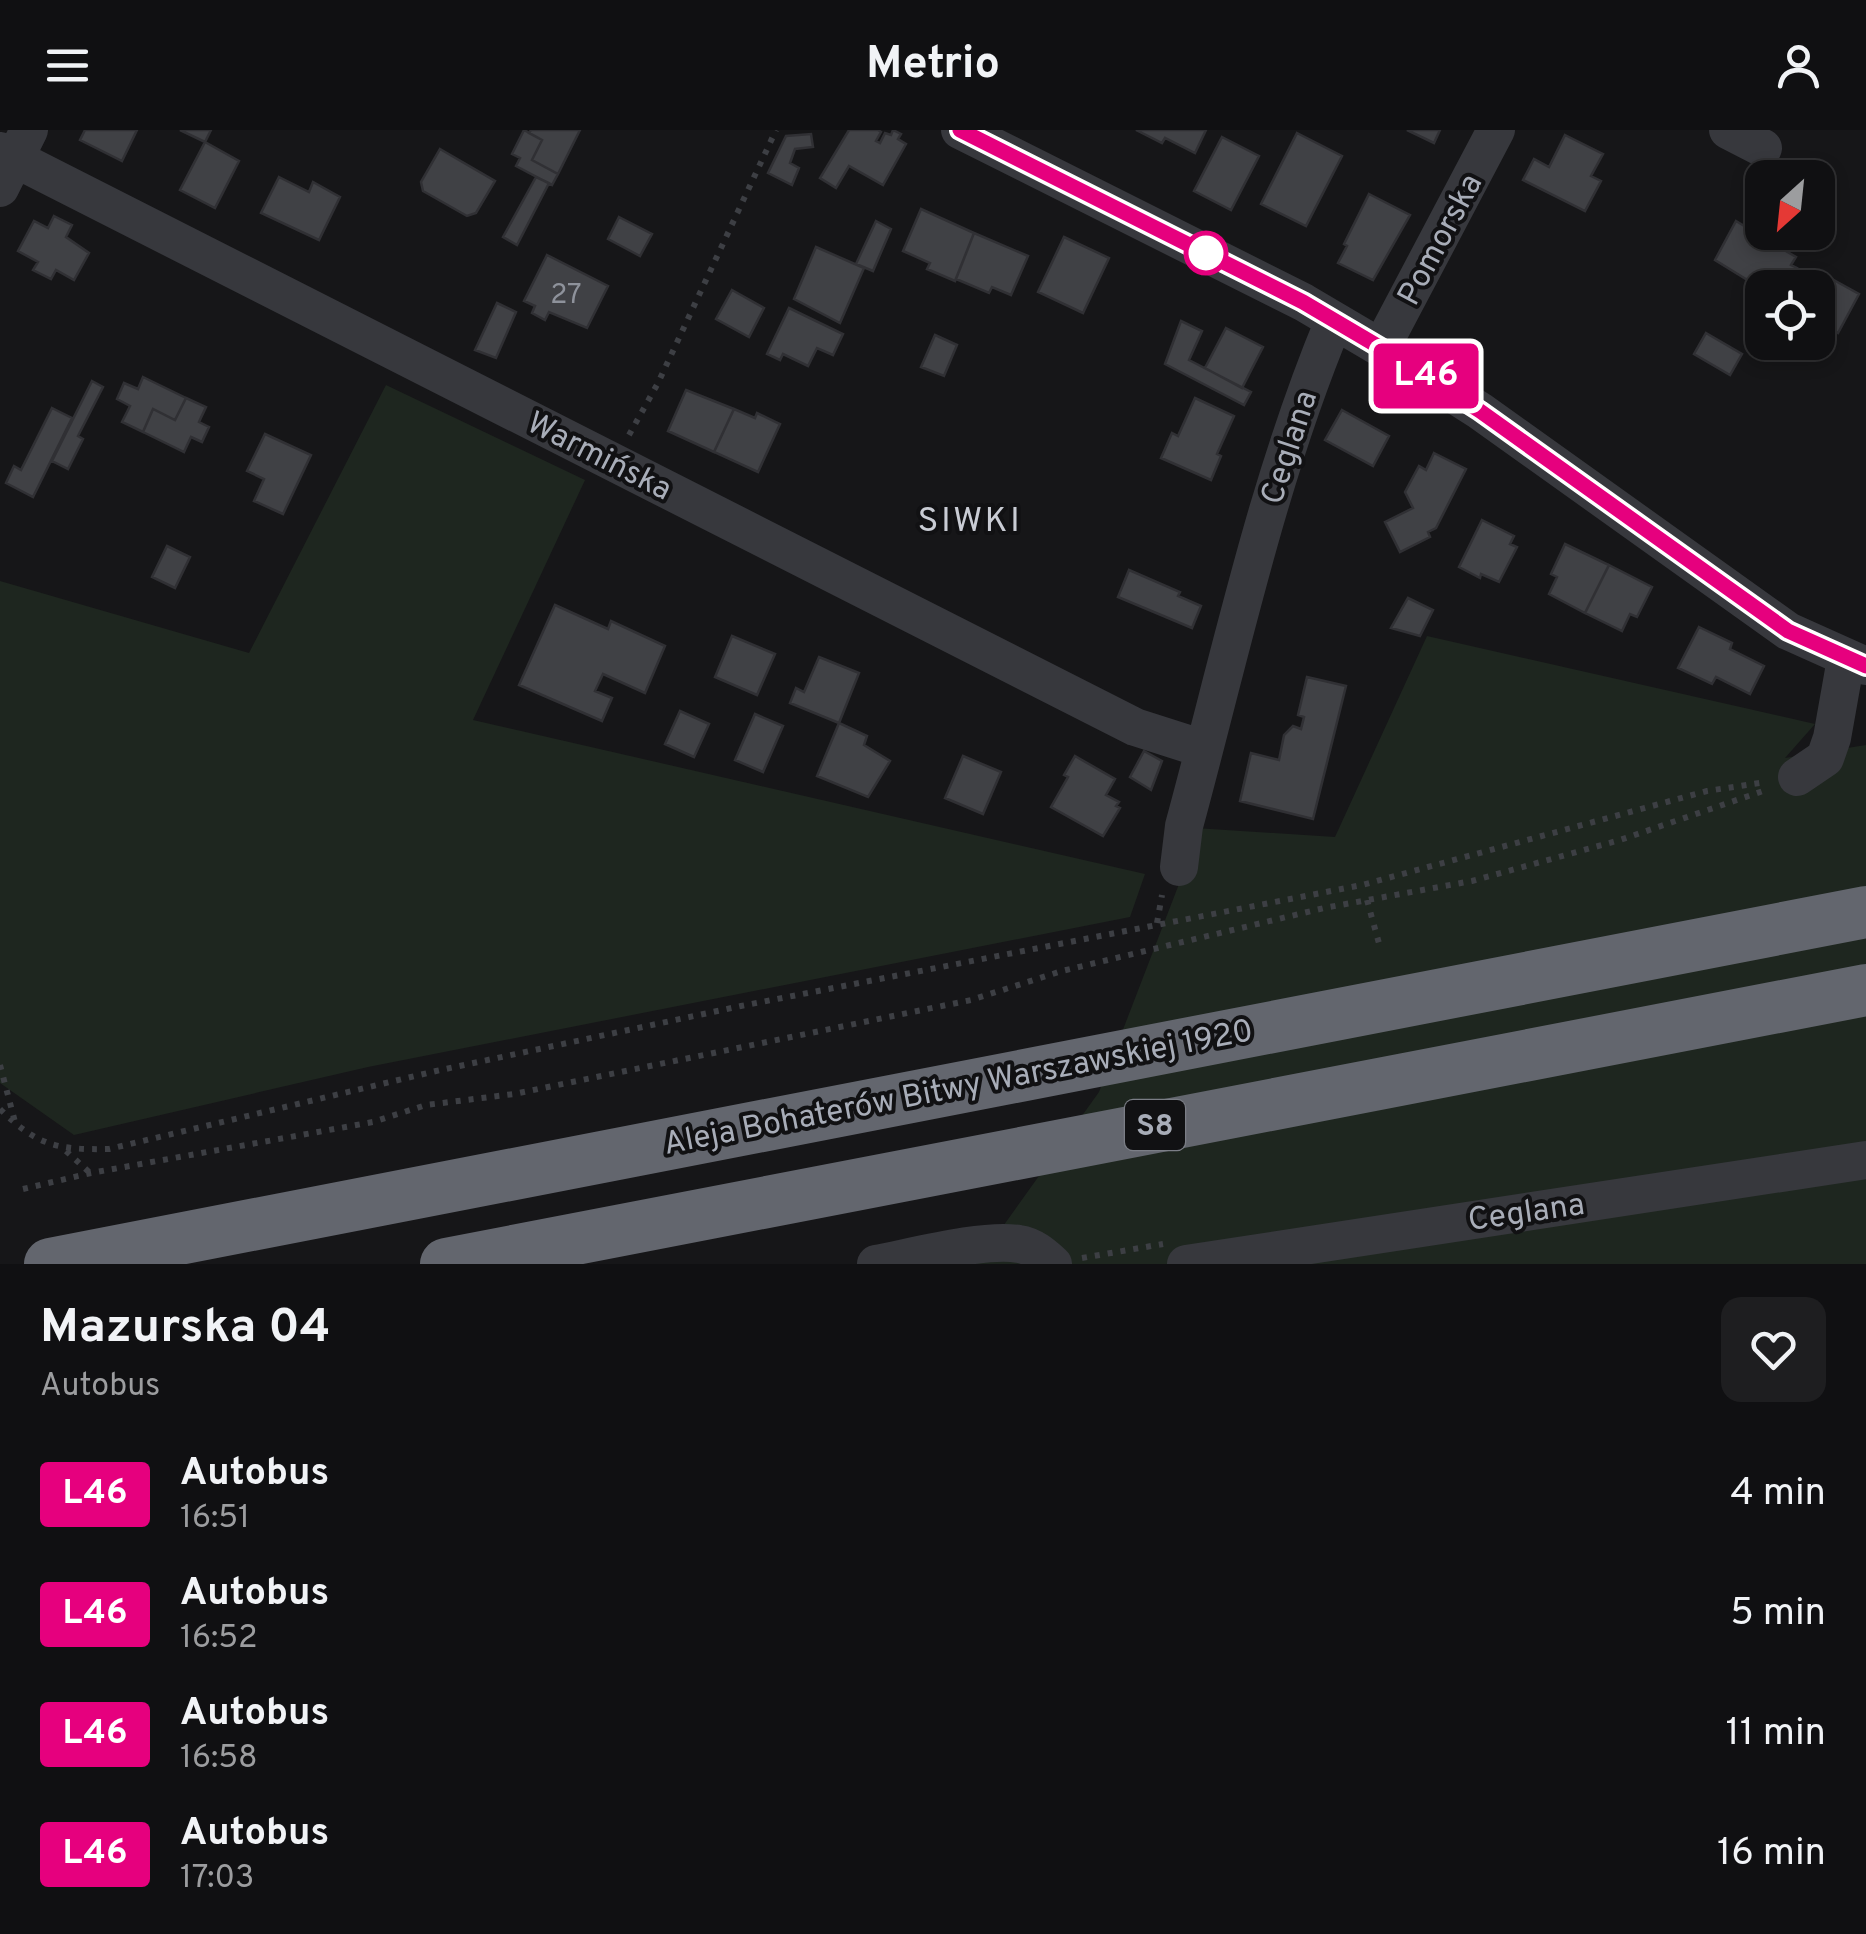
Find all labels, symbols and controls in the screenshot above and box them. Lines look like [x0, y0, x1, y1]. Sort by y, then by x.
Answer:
text: Metrio [866, 37, 1000, 94]
icon: menu [40, 38, 95, 93]
icon: person [1771, 38, 1826, 93]
north arrow [1745, 160, 1835, 250]
map controls [1745, 160, 1835, 360]
street label: Pomorska [1390, 168, 1493, 313]
unlabelled marker [1185, 232, 1227, 274]
button: locate [1745, 270, 1835, 360]
house number: 27 [550, 278, 582, 314]
line badge: L46 [1368, 344, 1484, 408]
text: L46 [1394, 354, 1458, 398]
street label: Ceglana [1254, 386, 1328, 510]
street label: Warmińska [520, 404, 678, 511]
district label: SIWKI [917, 500, 1023, 544]
street label: Aleja Bohaterów Bitwy Warszawskiej 1920 [660, 1012, 1257, 1166]
road number: S8 [1125, 1100, 1185, 1150]
street label: Ceglana [1466, 1186, 1587, 1242]
button: heart [1721, 1297, 1826, 1402]
text: Mazurska 04 [40, 1299, 331, 1359]
text: Autobus [40, 1367, 160, 1407]
text: Autobus [180, 1450, 329, 1499]
text: 4 min [1730, 1470, 1826, 1519]
text: L46 [63, 1472, 127, 1516]
text: 16:51 [180, 1499, 250, 1539]
text: Autobus [180, 1570, 329, 1619]
text: 5 min [1730, 1590, 1826, 1639]
text: L46 [63, 1592, 127, 1636]
text: 16:52 [180, 1619, 258, 1659]
text: Autobus [180, 1690, 329, 1739]
text: 11 min [1725, 1710, 1826, 1759]
text: L46 [63, 1712, 127, 1756]
text: 16:58 [180, 1739, 258, 1779]
text: Autobus [180, 1810, 329, 1859]
text: 16 min [1717, 1830, 1826, 1879]
text: L46 [63, 1832, 127, 1876]
text: 17:03 [180, 1859, 254, 1899]

